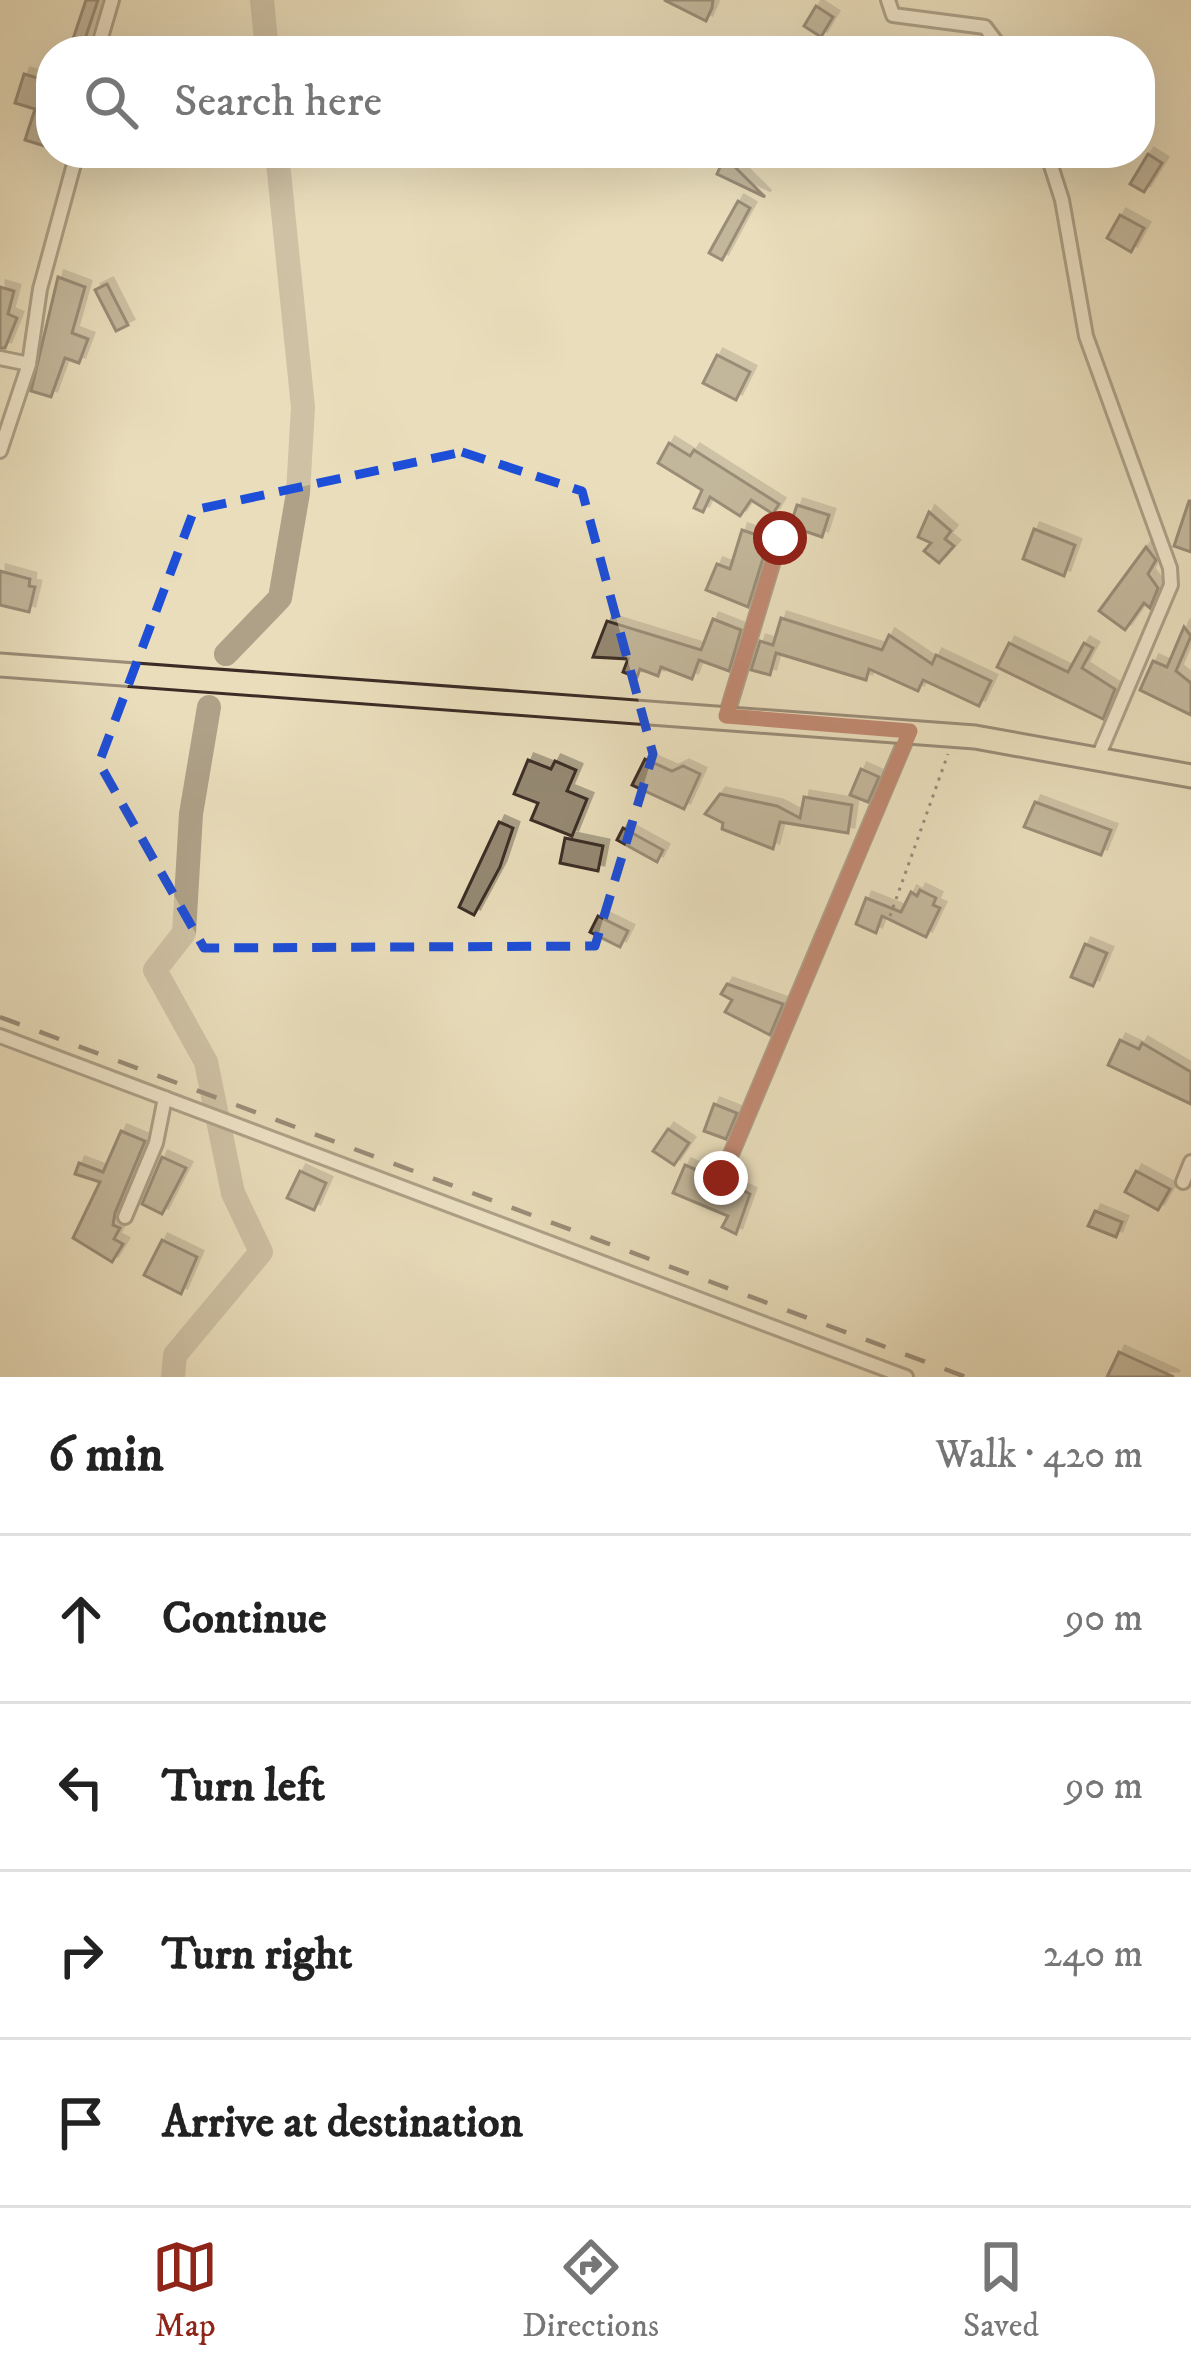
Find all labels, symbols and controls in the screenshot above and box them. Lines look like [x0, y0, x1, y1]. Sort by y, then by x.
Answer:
search box [36, 36, 1155, 168]
icon: search [78, 69, 144, 135]
text: Search here [174, 74, 382, 130]
route start [753, 511, 807, 565]
route end [694, 1151, 748, 1205]
text: 6 min [48, 1423, 164, 1487]
text: Walk · 420 m [936, 1431, 1143, 1480]
icon: ahead [48, 1586, 114, 1652]
text: Continue [162, 1591, 327, 1647]
text: 90 m [1065, 1594, 1143, 1643]
icon: left [48, 1754, 114, 1820]
text: Turn left [162, 1759, 325, 1815]
text: 90 m [1065, 1762, 1143, 1811]
icon: right [48, 1922, 114, 1988]
text: Turn right [162, 1927, 352, 1983]
text: 240 m [1043, 1930, 1143, 1979]
icon: arrive [48, 2090, 114, 2156]
text: Arrive at destination [162, 2095, 523, 2151]
tab: Map [152, 2234, 218, 2347]
tab: Directions [522, 2234, 659, 2347]
tab: Saved [963, 2234, 1039, 2347]

